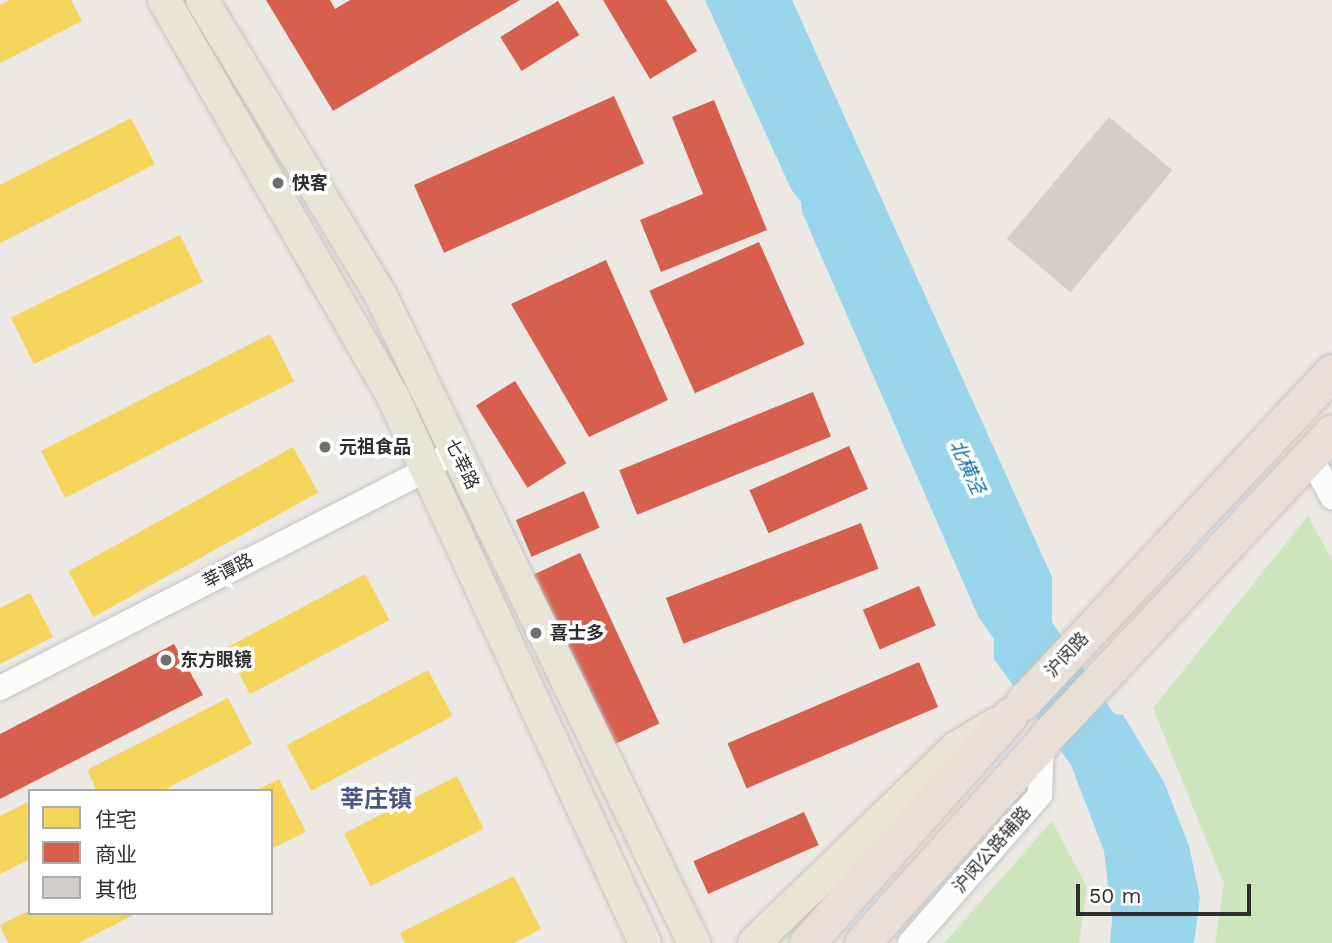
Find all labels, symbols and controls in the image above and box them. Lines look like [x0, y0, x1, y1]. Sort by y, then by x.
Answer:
place label: 快客 [292, 172, 328, 194]
marker: 快客 [270, 175, 286, 191]
street label: 七莘路 [440, 435, 484, 493]
place label: 元祖食品 [339, 436, 411, 458]
water label: 北横泾 [945, 436, 989, 498]
marker: 元祖食品 [317, 439, 333, 455]
street label: 莘谭路 [199, 549, 257, 593]
place label: 喜士多 [550, 622, 604, 644]
marker: 喜士多 [528, 625, 544, 641]
street label: 沪闵路 [1041, 628, 1093, 682]
place label: 东方眼镜 [180, 649, 252, 671]
marker: 东方眼镜 [158, 652, 174, 668]
district label: 莘庄镇 [340, 786, 412, 814]
legend [28, 789, 273, 915]
street label: 沪闵公路辅路 [948, 802, 1036, 898]
text: 住宅 [95, 807, 137, 832]
text: 商业 [95, 842, 137, 867]
scale bar [1080, 870, 1255, 914]
text: 其他 [95, 877, 137, 902]
text: 50 m [1089, 883, 1141, 908]

